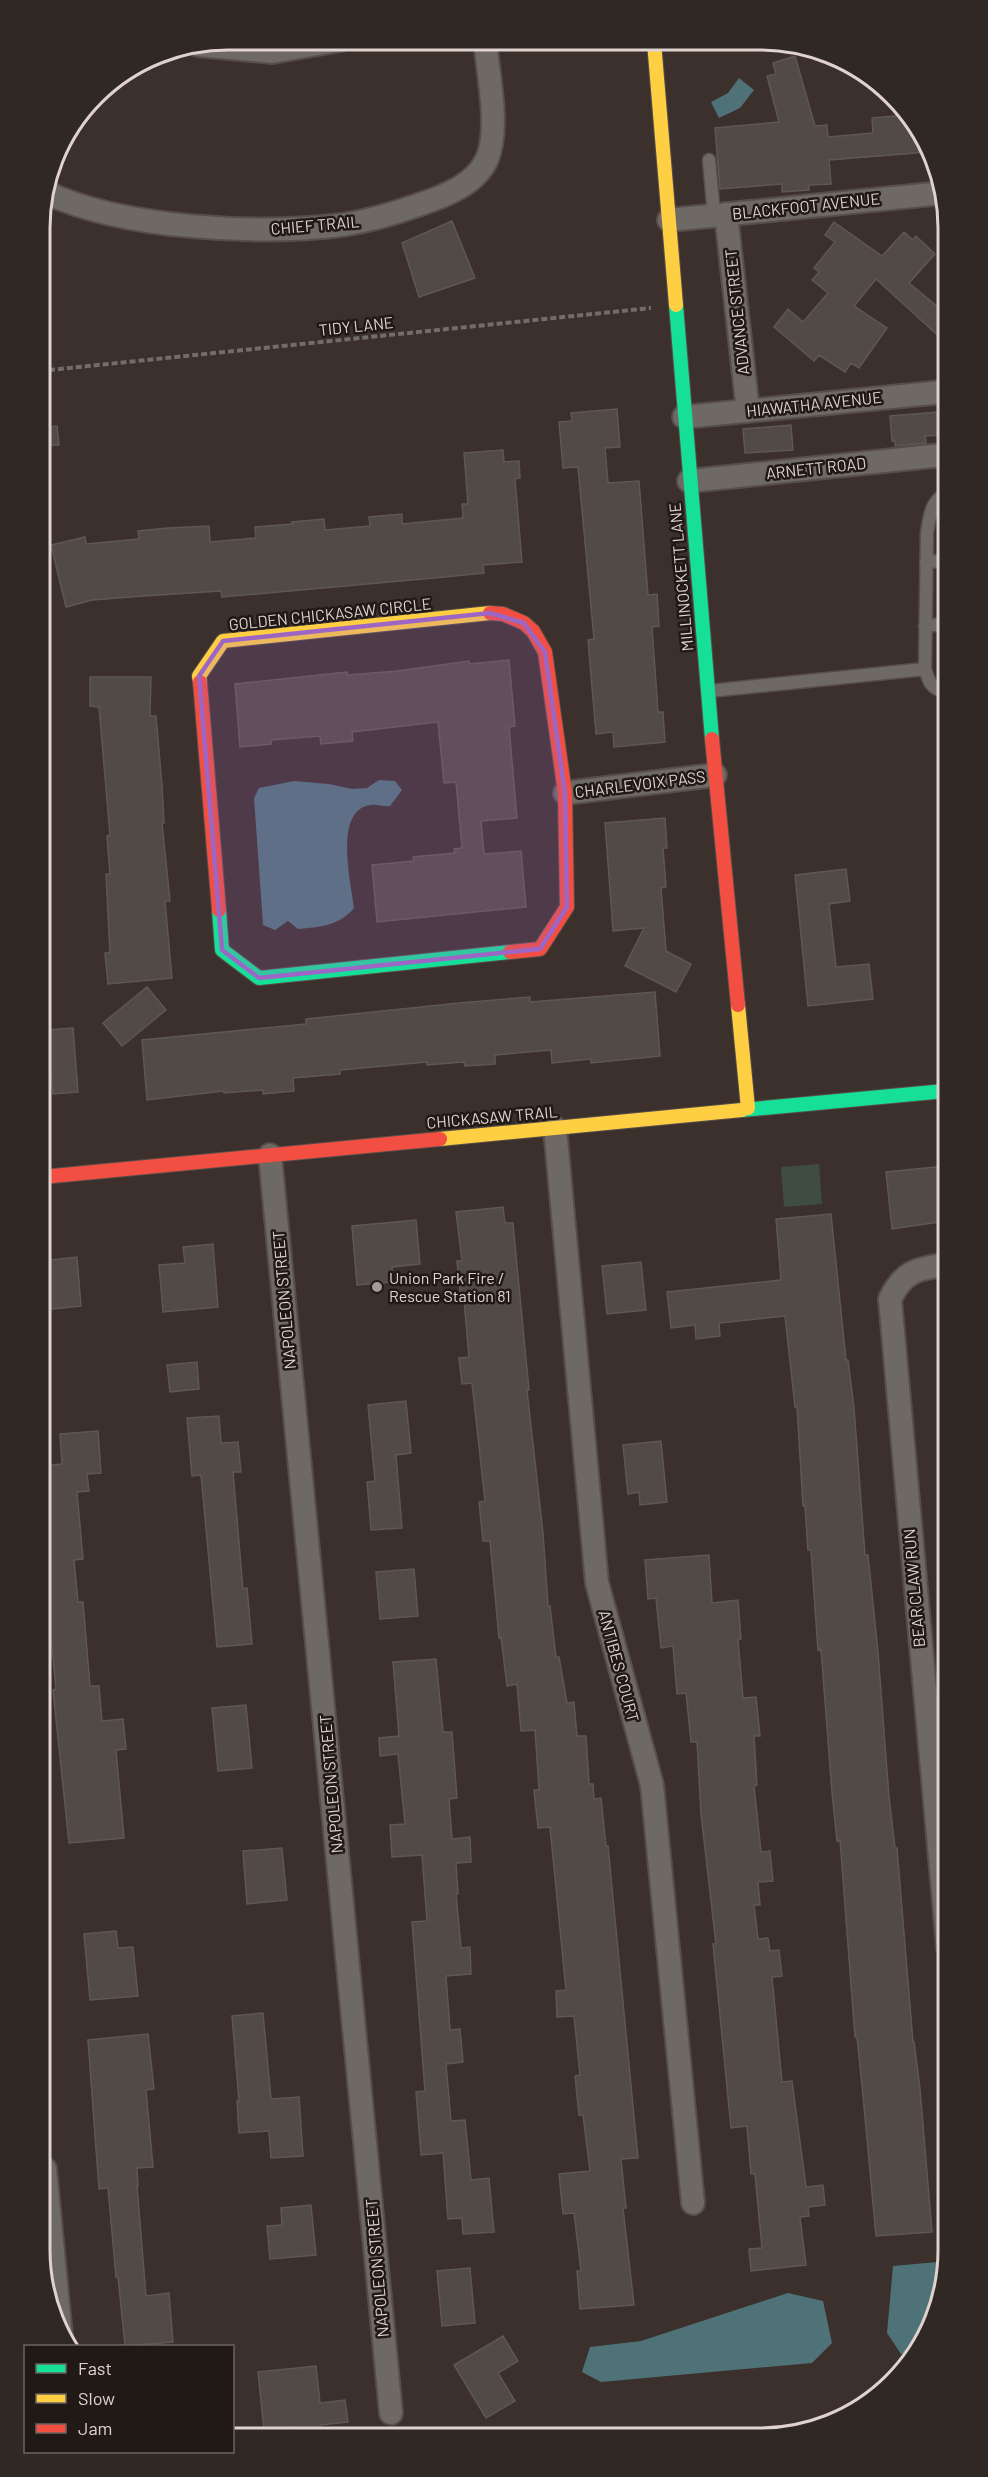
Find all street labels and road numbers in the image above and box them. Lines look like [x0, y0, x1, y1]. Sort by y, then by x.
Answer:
street label: BLACKFOOT AVENUE [731, 188, 881, 223]
street label: CHIEF TRAIL [270, 211, 360, 238]
street label: ADVANCE STREET [720, 248, 753, 376]
street label: TIDY LANE [318, 312, 394, 339]
street label: HIAWATHA AVENUE [745, 387, 883, 420]
street label: ARNETT ROAD [765, 453, 867, 482]
street label: MILLINOCKETT LANE [665, 502, 696, 652]
street label: GOLDEN CHICKASAW CIRCLE [228, 593, 432, 634]
street label: CHARLEVOIX PASS [574, 766, 706, 801]
street label: CHICKASAW TRAIL [426, 1101, 558, 1132]
street label: NAPOLEON STREET [268, 1230, 299, 1370]
street label: BEAR CLAW RUN [899, 1528, 928, 1648]
street label: ANTIBES COURT [595, 1608, 644, 1724]
street label: NAPOLEON STREET [315, 1714, 346, 1854]
street label: NAPOLEON STREET [361, 2198, 392, 2338]

